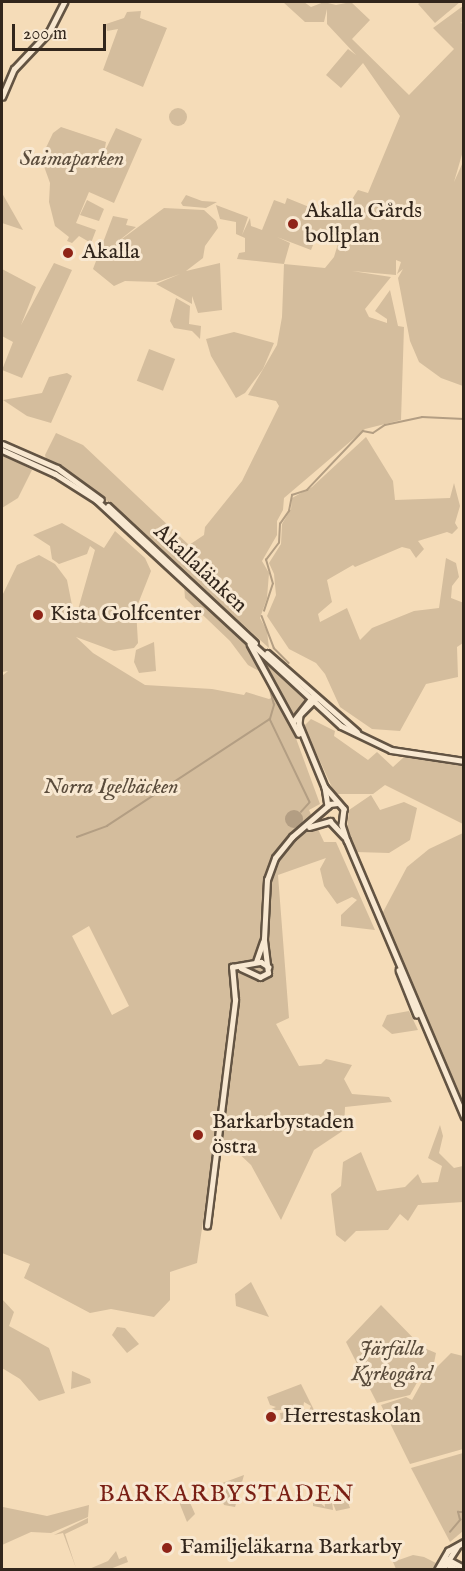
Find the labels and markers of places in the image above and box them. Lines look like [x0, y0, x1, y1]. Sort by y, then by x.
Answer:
place label: Akalla Gårds bollplan [305, 198, 422, 249]
marker: Akalla Gårds bollplan [286, 217, 300, 231]
place label: Akalla [82, 240, 140, 266]
marker: Akalla [59, 244, 77, 262]
place label: Kista Golfcenter [50, 602, 202, 628]
marker: Kista Golfcenter [31, 608, 45, 622]
place label: Barkarbystaden östra [212, 1109, 354, 1160]
marker: Barkarbystaden östra [189, 1126, 207, 1144]
place label: Herrestaskolan [283, 1404, 421, 1430]
marker: Herrestaskolan [264, 1410, 278, 1424]
place label: Familjeläkarna Barkarby [180, 1535, 402, 1561]
marker: Familjeläkarna Barkarby [158, 1539, 176, 1557]

